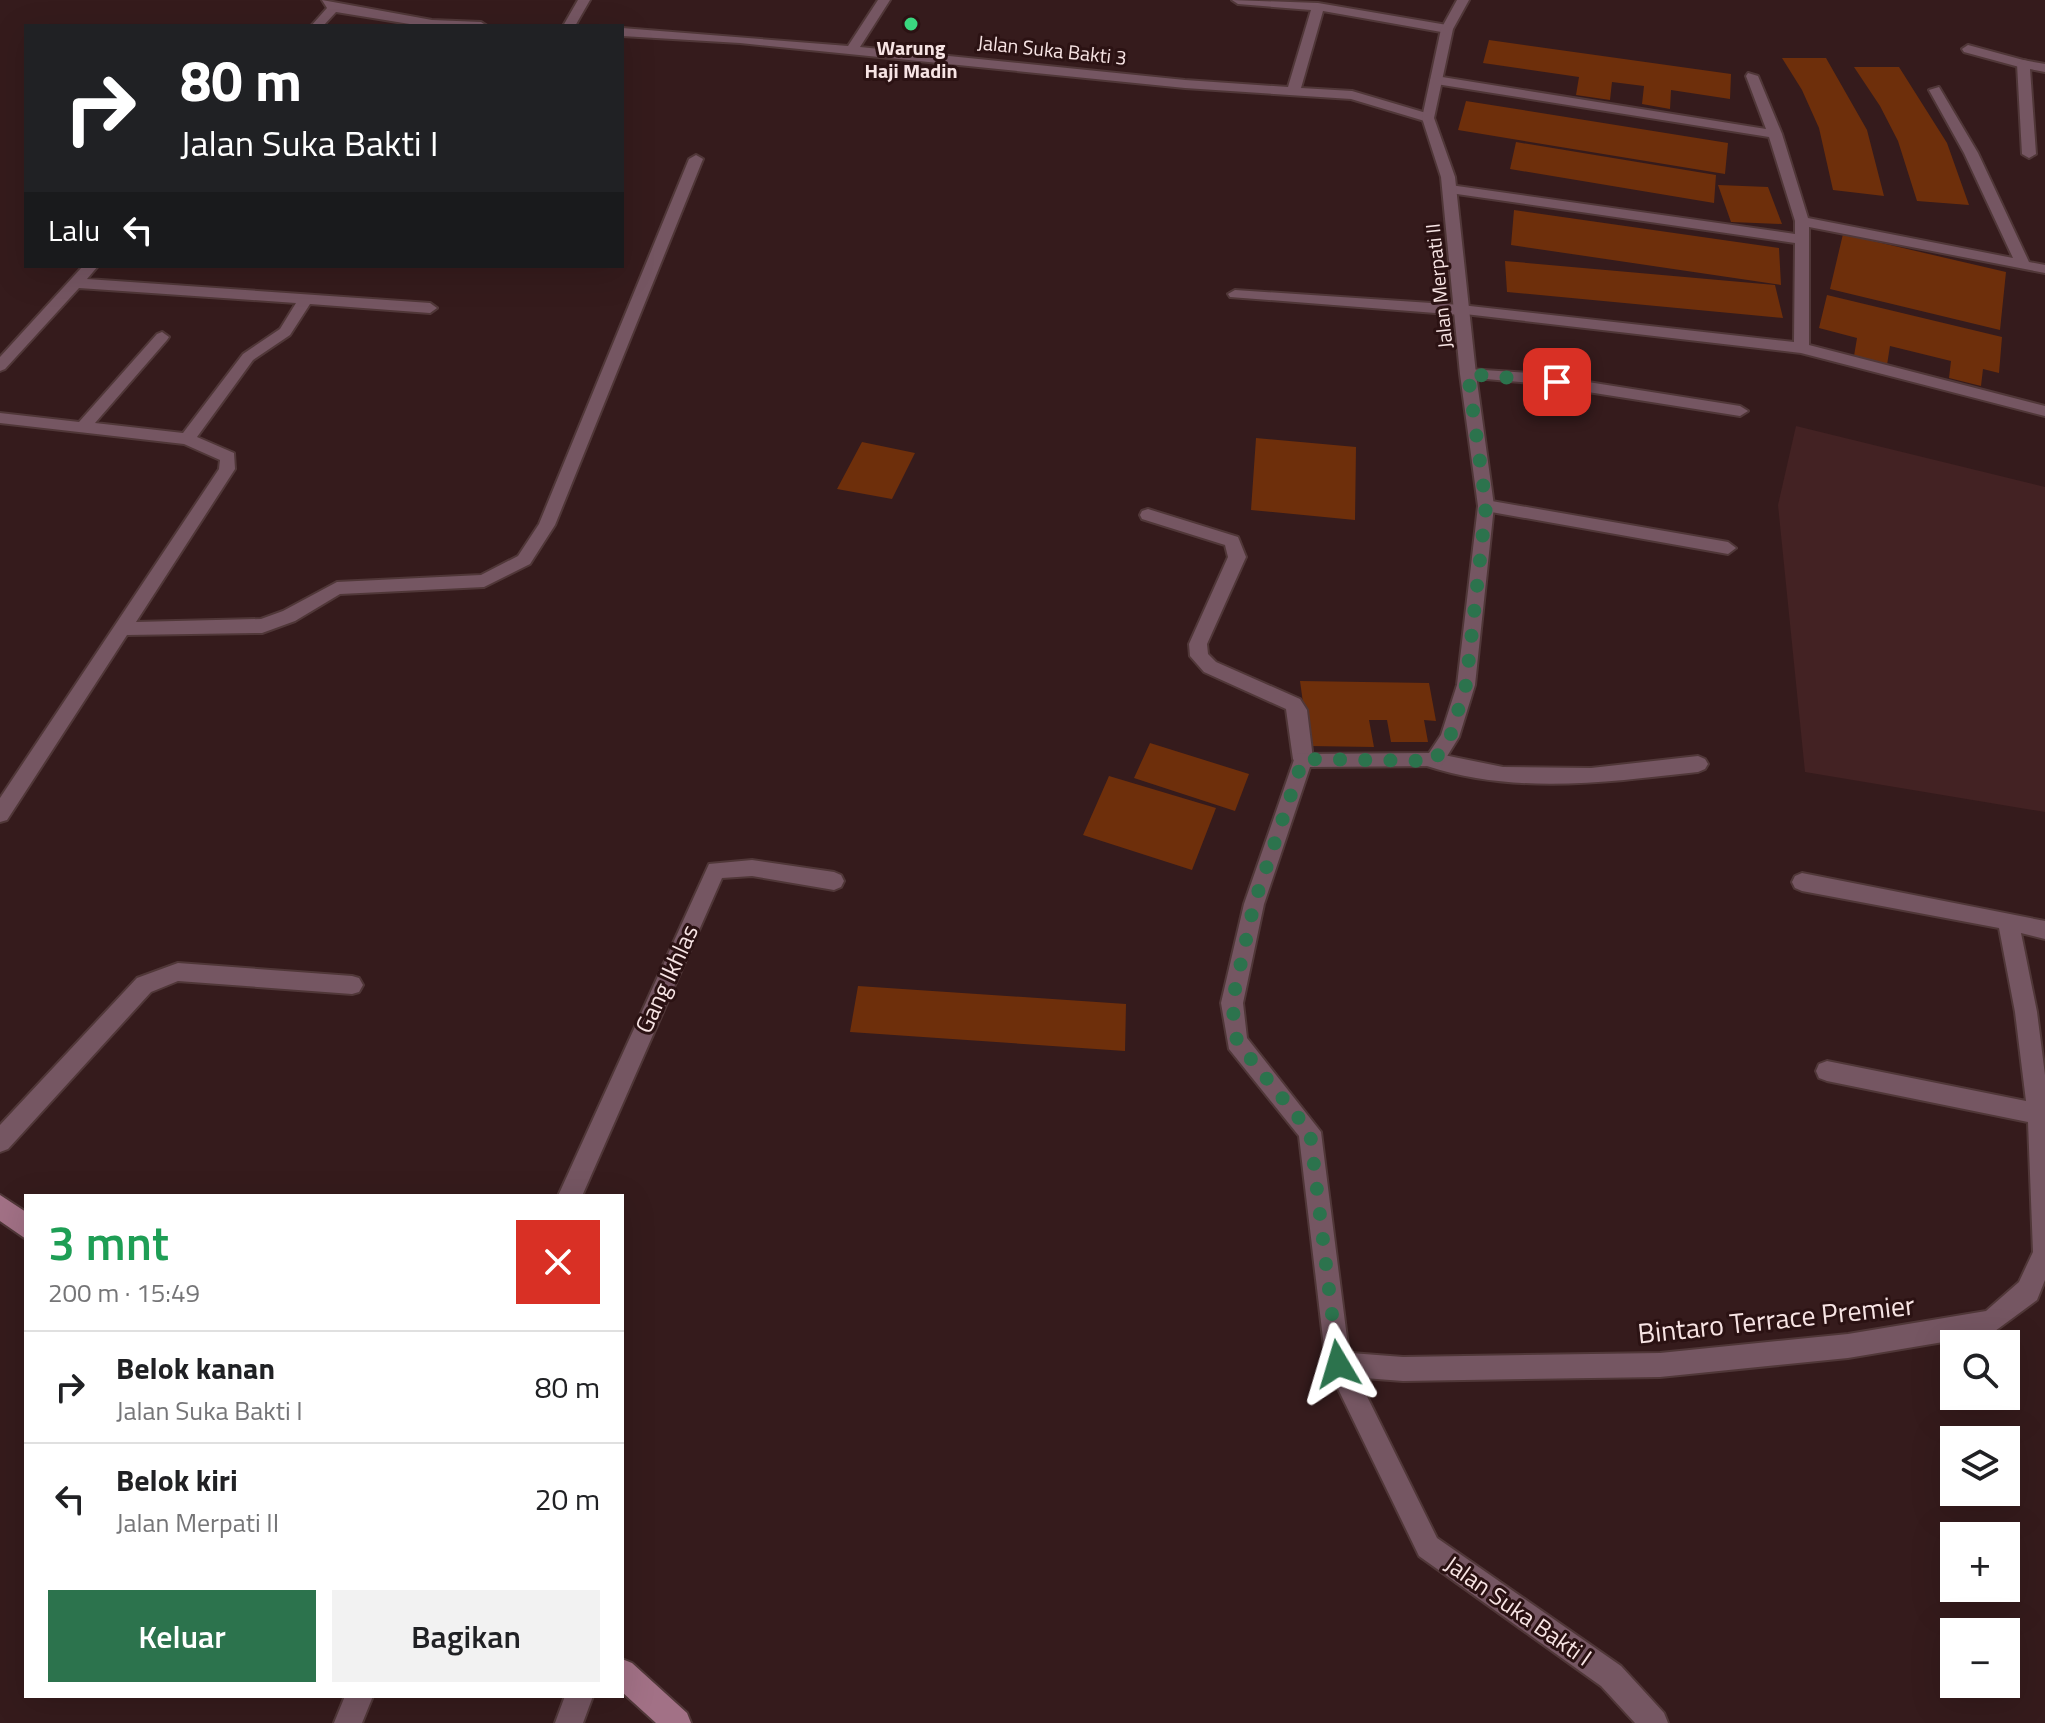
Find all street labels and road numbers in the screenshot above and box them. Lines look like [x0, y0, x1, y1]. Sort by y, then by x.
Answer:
street label: Jalan Suka Bakti 3 [976, 26, 1128, 73]
street label: Jalan Merpati II [1417, 222, 1460, 350]
street label: Gang Ikhlas [625, 918, 707, 1039]
street label: Bintaro Terrace Premier [1635, 1283, 1917, 1354]
street label: Jalan Suka Bakti I [1438, 1546, 1599, 1674]

